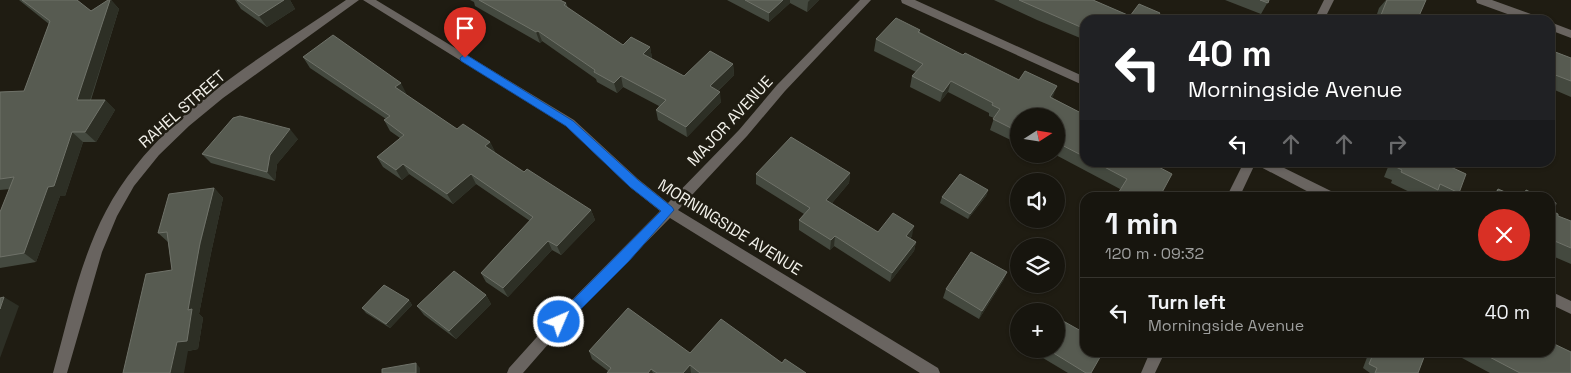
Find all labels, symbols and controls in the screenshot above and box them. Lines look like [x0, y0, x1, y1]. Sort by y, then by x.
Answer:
pin [444, 7, 486, 58]
icon: arrive [451, 14, 479, 42]
text: 40 m [1188, 32, 1272, 76]
icon: left [1105, 35, 1170, 100]
street label: RAHEL STREET [134, 66, 230, 152]
street label: MAJOR AVENUE [683, 71, 777, 171]
text: Morningside Avenue [1188, 75, 1403, 103]
north arrow [1010, 108, 1065, 162]
map controls [1010, 108, 1065, 358]
icon: left [1224, 130, 1252, 158]
icon: ahead [1277, 130, 1305, 158]
icon: ahead [1330, 130, 1358, 158]
icon: right [1383, 130, 1411, 158]
button: sound [1010, 173, 1065, 228]
street label: MORNINGSIDE AVENUE [654, 174, 806, 280]
text: 1 min [1105, 204, 1178, 243]
button: close [1478, 209, 1530, 261]
button: layers [1010, 238, 1065, 293]
text: 120 m · 09:32 [1105, 243, 1204, 264]
text: Turn left [1148, 290, 1226, 315]
position arrow [532, 295, 584, 347]
icon: left [1105, 299, 1133, 327]
text: 40 m [1485, 300, 1530, 325]
button: + [1010, 303, 1065, 358]
text: Morningside Avenue [1148, 315, 1304, 336]

